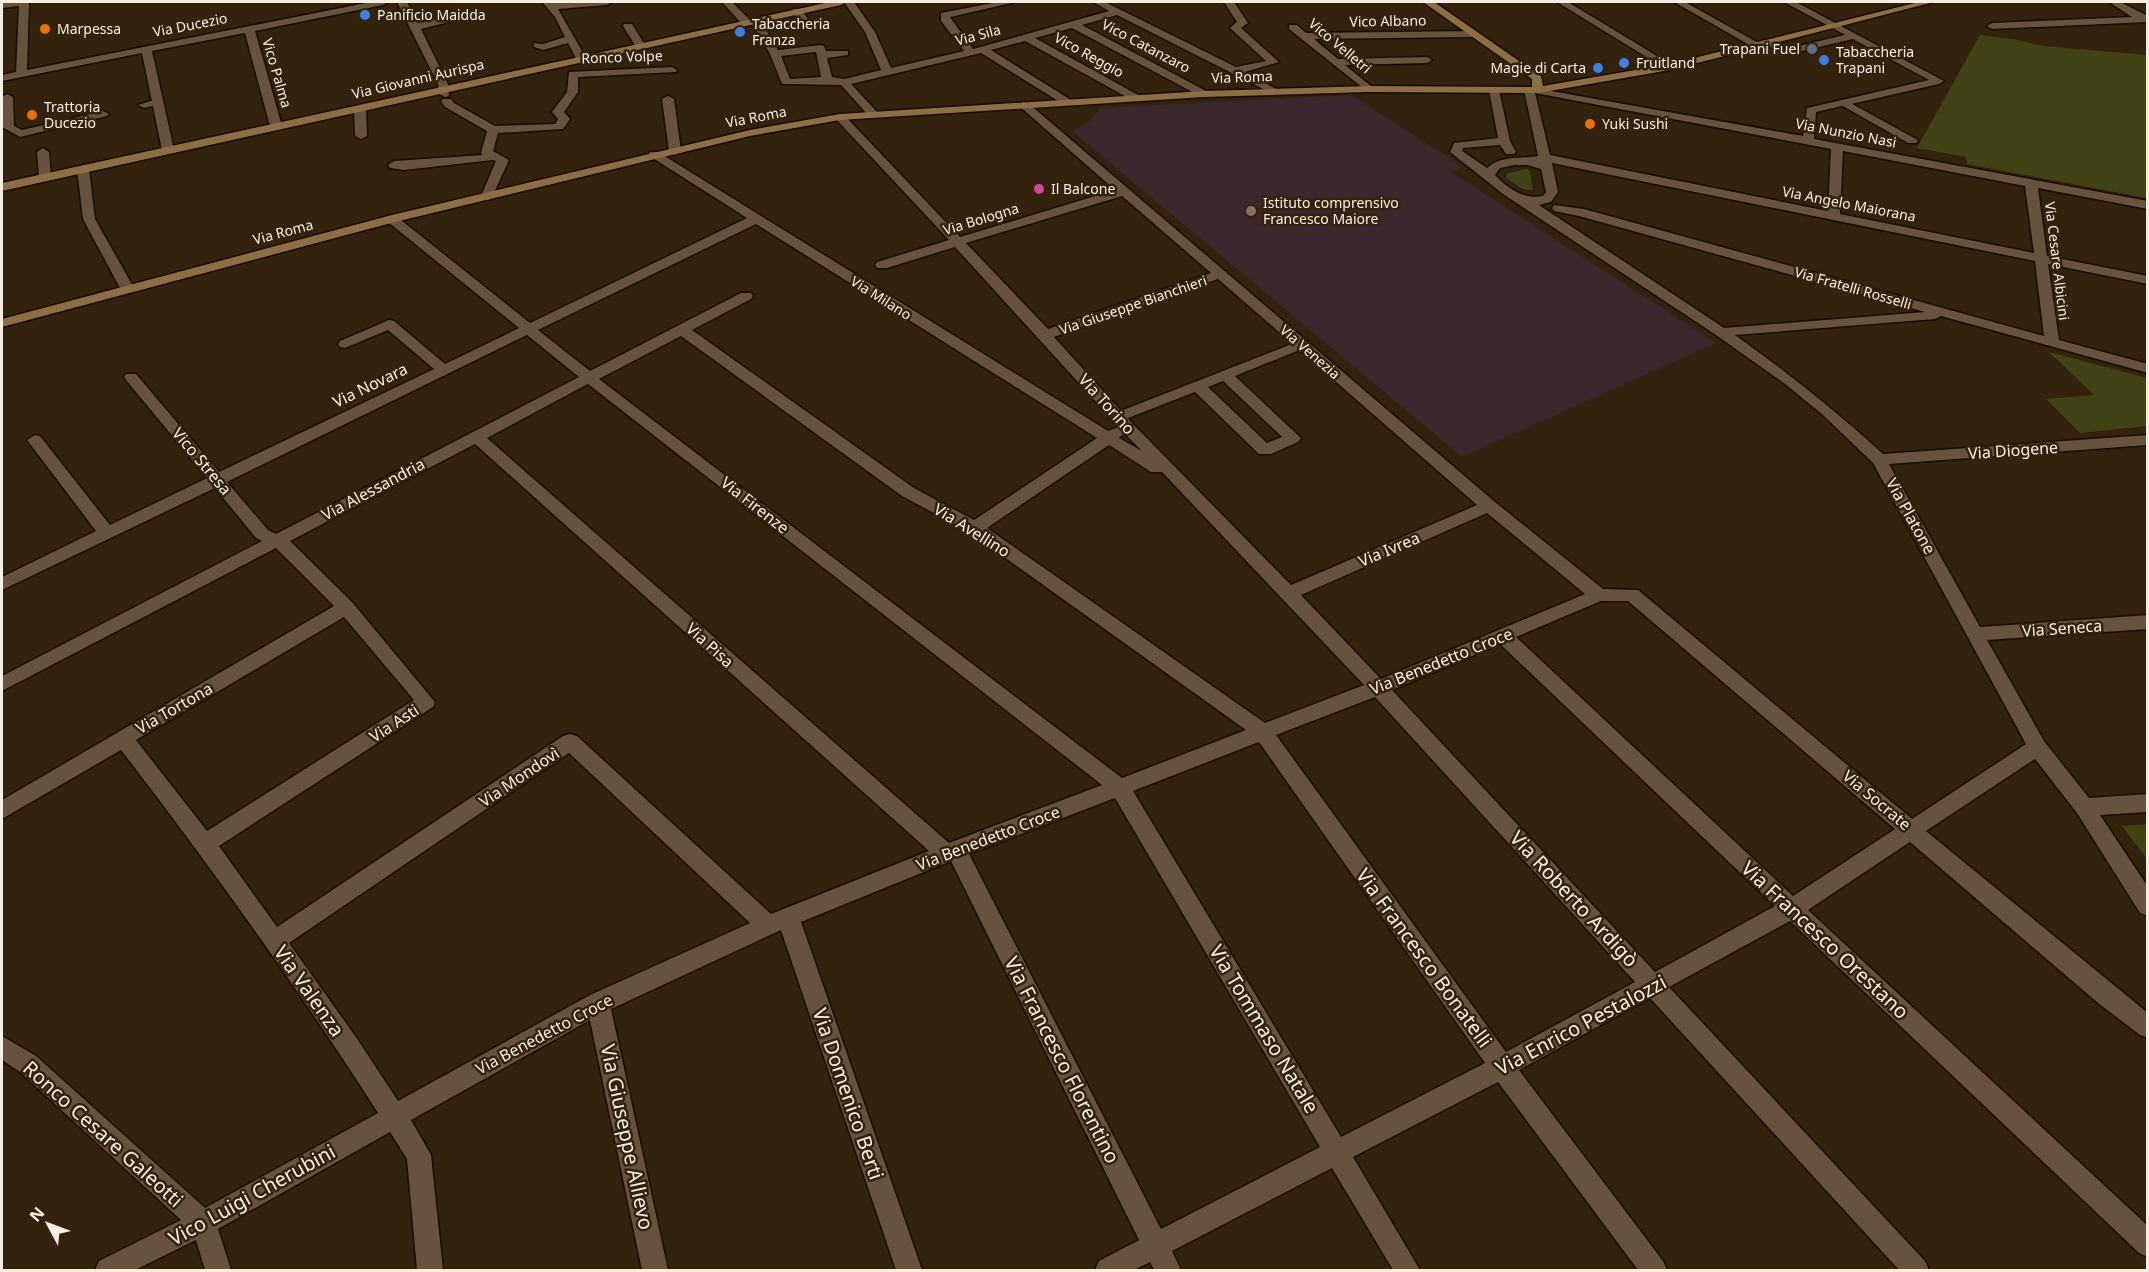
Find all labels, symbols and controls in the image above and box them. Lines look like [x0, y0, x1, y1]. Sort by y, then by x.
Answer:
place label: Panificio Maidda [377, 5, 486, 24]
street label: Via Ducezio [151, 8, 229, 41]
marker: Panificio Maidda [358, 8, 372, 22]
street label: Vico Albano [1349, 10, 1427, 31]
place label: Tabaccheria Franza [752, 14, 830, 49]
street label: Vico Catanzaro [1099, 14, 1194, 77]
street label: Vico Velletri [1305, 14, 1376, 77]
place label: Marpessa [57, 19, 121, 38]
street label: Via Sila [953, 19, 1003, 50]
marker: Marpessa [38, 22, 52, 36]
marker: Tabaccheria Franza [733, 25, 747, 39]
street label: Vico Reggio [1051, 28, 1127, 81]
street label: Vico Palma [258, 36, 296, 110]
place label: Trapani Fuel [1720, 39, 1800, 58]
marker: Trapani Fuel [1805, 42, 1819, 56]
place label: Tabaccheria Trapani [1836, 42, 1914, 77]
street label: Ronco Volpe [581, 46, 663, 67]
place label: Fruitland [1636, 53, 1695, 72]
marker: Tabaccheria Trapani [1817, 53, 1831, 67]
street label: Via Giovanni Aurispa [350, 54, 486, 103]
marker: Fruitland [1617, 56, 1631, 70]
place label: Magie di Carta [1490, 58, 1586, 77]
marker: Magie di Carta [1591, 61, 1605, 75]
street label: Via Roma [1211, 66, 1273, 87]
place label: Trattoria Ducezio [44, 97, 100, 132]
street label: Via Roma [724, 101, 788, 132]
marker: Trattoria Ducezio [25, 108, 39, 122]
street label: Via Nunzio Nasi [1794, 113, 1898, 152]
place label: Yuki Sushi [1602, 114, 1668, 133]
marker: Yuki Sushi [1583, 117, 1597, 131]
place label: Il Balcone [1051, 179, 1115, 198]
street label: Via Angelo Maiorana [1781, 181, 1918, 226]
marker: Il Balcone [1032, 182, 1046, 196]
place label: Istituto comprensivo Francesco Maiore [1263, 193, 1399, 228]
street label: Via Bologna [941, 198, 1021, 239]
street label: Via Cesare Albicini [2041, 201, 2074, 321]
marker: Istituto comprensivo Francesco Maiore [1244, 204, 1258, 218]
street label: Via Roma [251, 214, 315, 249]
street label: Via Fratelli Rosselli [1792, 262, 1914, 313]
street label: Via Giuseppe Bianchieri [1057, 270, 1209, 339]
street label: Via Milano [847, 271, 915, 324]
street label: Via Venezia [1276, 320, 1344, 383]
street label: Via Novara [329, 357, 411, 413]
street label: Via Torino [1074, 369, 1140, 439]
street label: Vico Stresa [167, 423, 237, 499]
street label: Via Diogene [1967, 436, 2059, 464]
street label: Via Alessandria [318, 453, 428, 525]
street label: Via Firenze [716, 471, 794, 539]
street label: Via Platone [1881, 474, 1941, 558]
street label: Via Avellino [930, 498, 1014, 562]
street label: Via Ivrea [1355, 526, 1423, 572]
street label: Via Seneca [2021, 614, 2103, 642]
street label: Via Pisa [681, 618, 739, 672]
street label: Via Benedetto Croce [1366, 622, 1516, 700]
street label: Via Tortona [132, 677, 216, 739]
street label: Via Asti [365, 699, 423, 747]
street label: Via Mondovì [475, 742, 563, 812]
street label: Via Socrate [1838, 765, 1916, 835]
street label: Via Benedetto Croce [913, 800, 1063, 876]
street label: Via Roberto Ardigò [1504, 825, 1645, 973]
street label: Via Francesco Orestano [1736, 855, 1915, 1025]
street label: Via Francesco Bonatelli [1350, 863, 1499, 1053]
street label: Via Tommaso Natale [1203, 939, 1325, 1118]
street label: Via Valenza [268, 940, 351, 1042]
street label: Via Francesco Florentino [998, 952, 1126, 1168]
street label: Via Enrico Pestalozzi [1491, 968, 1671, 1081]
street label: Via Benedetto Croce [472, 989, 616, 1079]
street label: Via Domenico Berti [806, 1005, 890, 1183]
street label: Via Giuseppe Allievo [595, 1042, 660, 1232]
street label: Ronco Cesare Galeotti [17, 1054, 189, 1213]
street label: Vico Luigi Cherubini [164, 1138, 340, 1252]
north arrow [18, 1194, 78, 1254]
text: N [24, 1202, 49, 1226]

